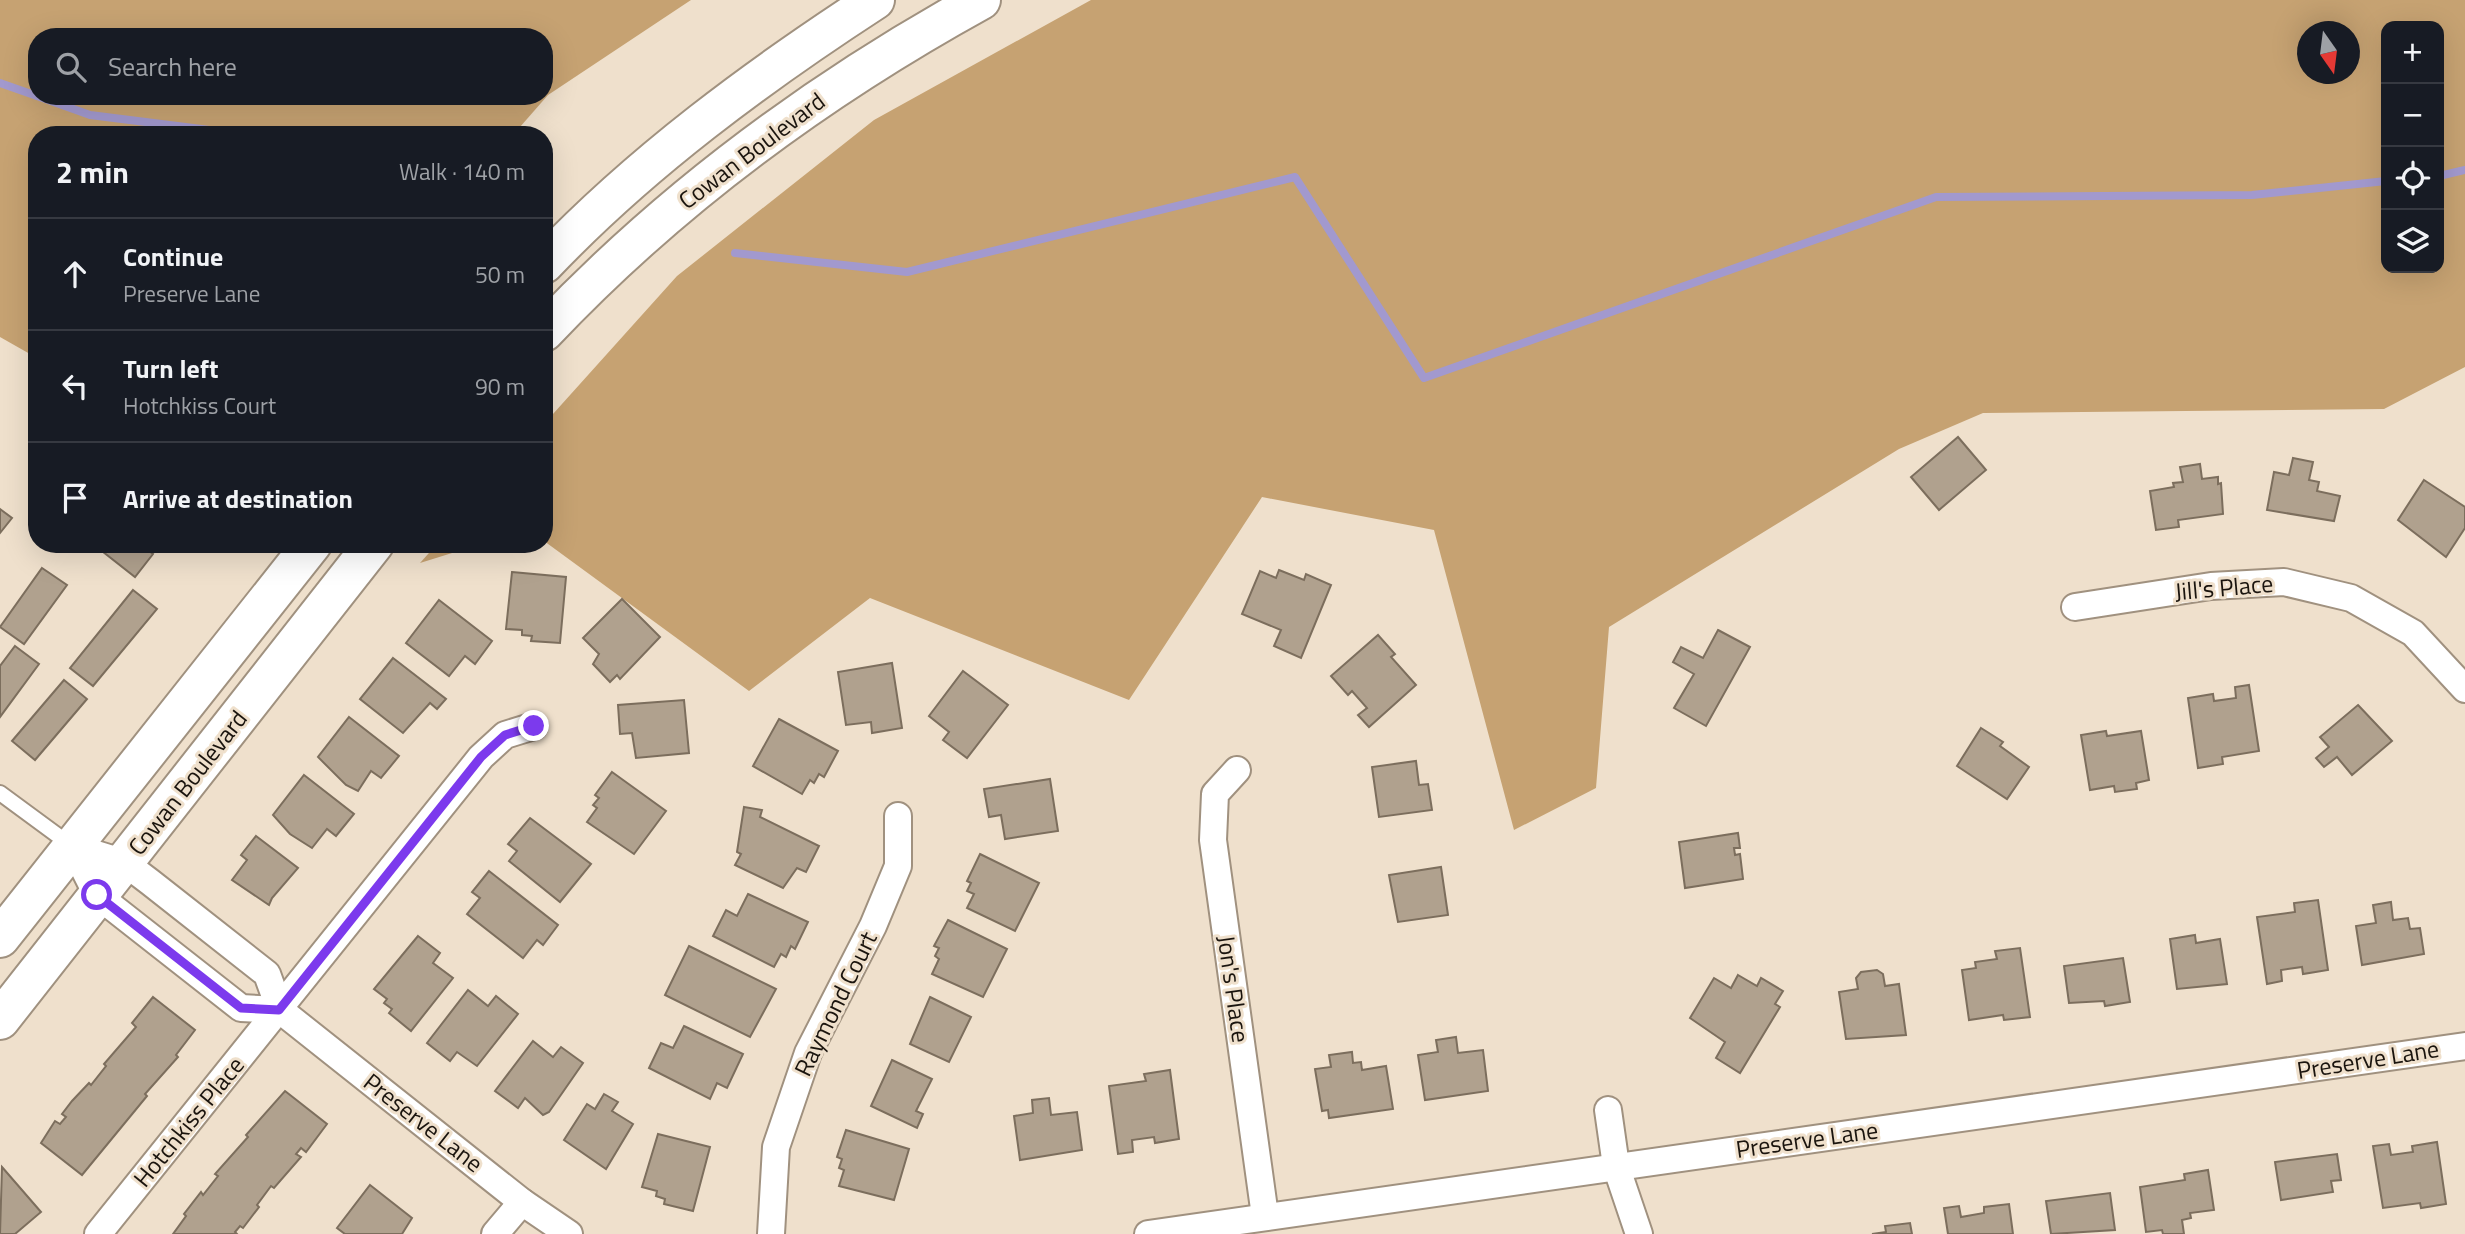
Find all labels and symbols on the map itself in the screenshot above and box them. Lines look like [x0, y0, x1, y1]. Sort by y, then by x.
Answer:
north arrow [2297, 21, 2360, 84]
street label: Cowan Boulevard [670, 83, 832, 217]
street label: Jill's Place [2173, 565, 2275, 609]
street label: Cowan Boulevard [119, 702, 255, 863]
route end [518, 710, 549, 741]
route start [81, 879, 112, 910]
street label: Raymond Court [785, 925, 886, 1082]
street label: Jon's Place [1209, 933, 1259, 1045]
street label: Preserve Lane [2294, 1030, 2441, 1088]
street label: Hotchkiss Place [124, 1048, 252, 1194]
street label: Preserve Lane [356, 1064, 491, 1180]
street label: Preserve Lane [1733, 1111, 1880, 1167]

